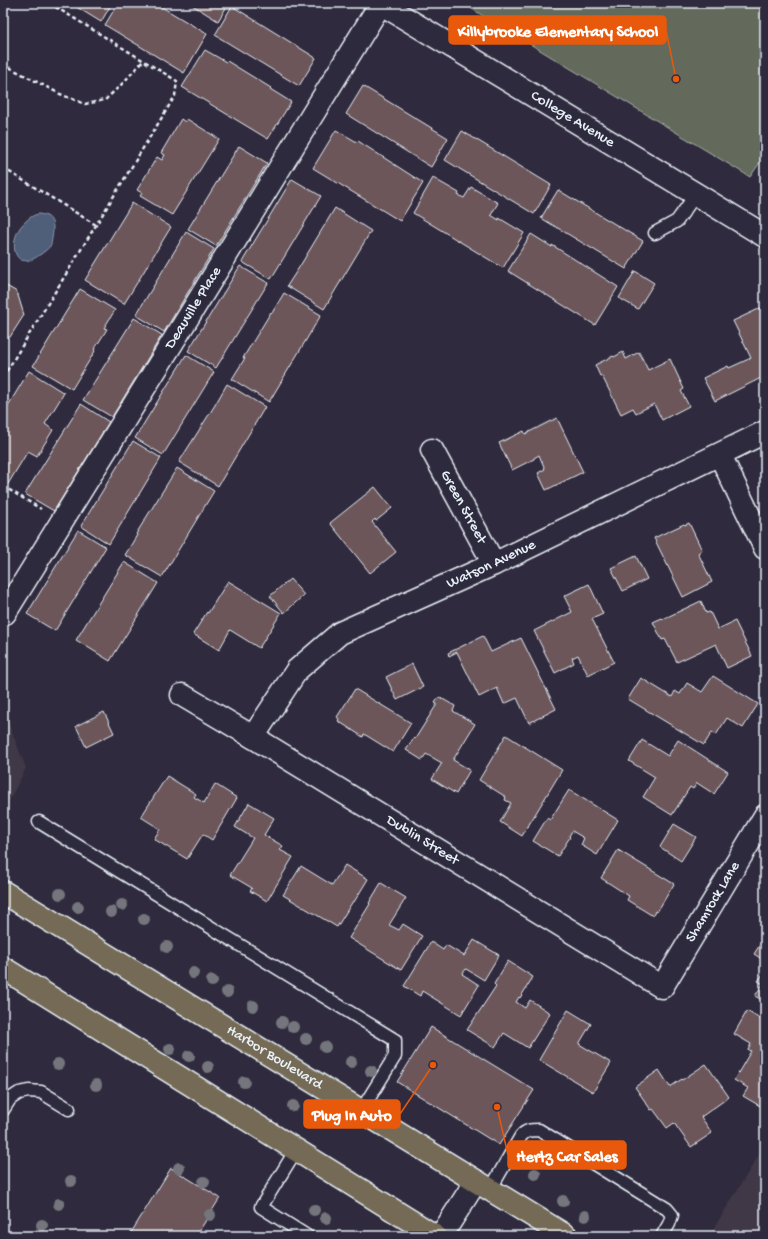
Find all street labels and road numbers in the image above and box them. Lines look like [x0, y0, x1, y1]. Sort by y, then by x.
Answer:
street label: College Avenue [527, 87, 618, 152]
street label: Deauville Place [161, 264, 226, 354]
street label: Green Street [436, 467, 491, 549]
street label: Watson Avenue [444, 536, 539, 593]
street label: Dublin Street [382, 811, 464, 871]
street label: Shamrock Lane [682, 858, 745, 946]
street label: Harbor Boulevard [223, 1022, 327, 1095]

